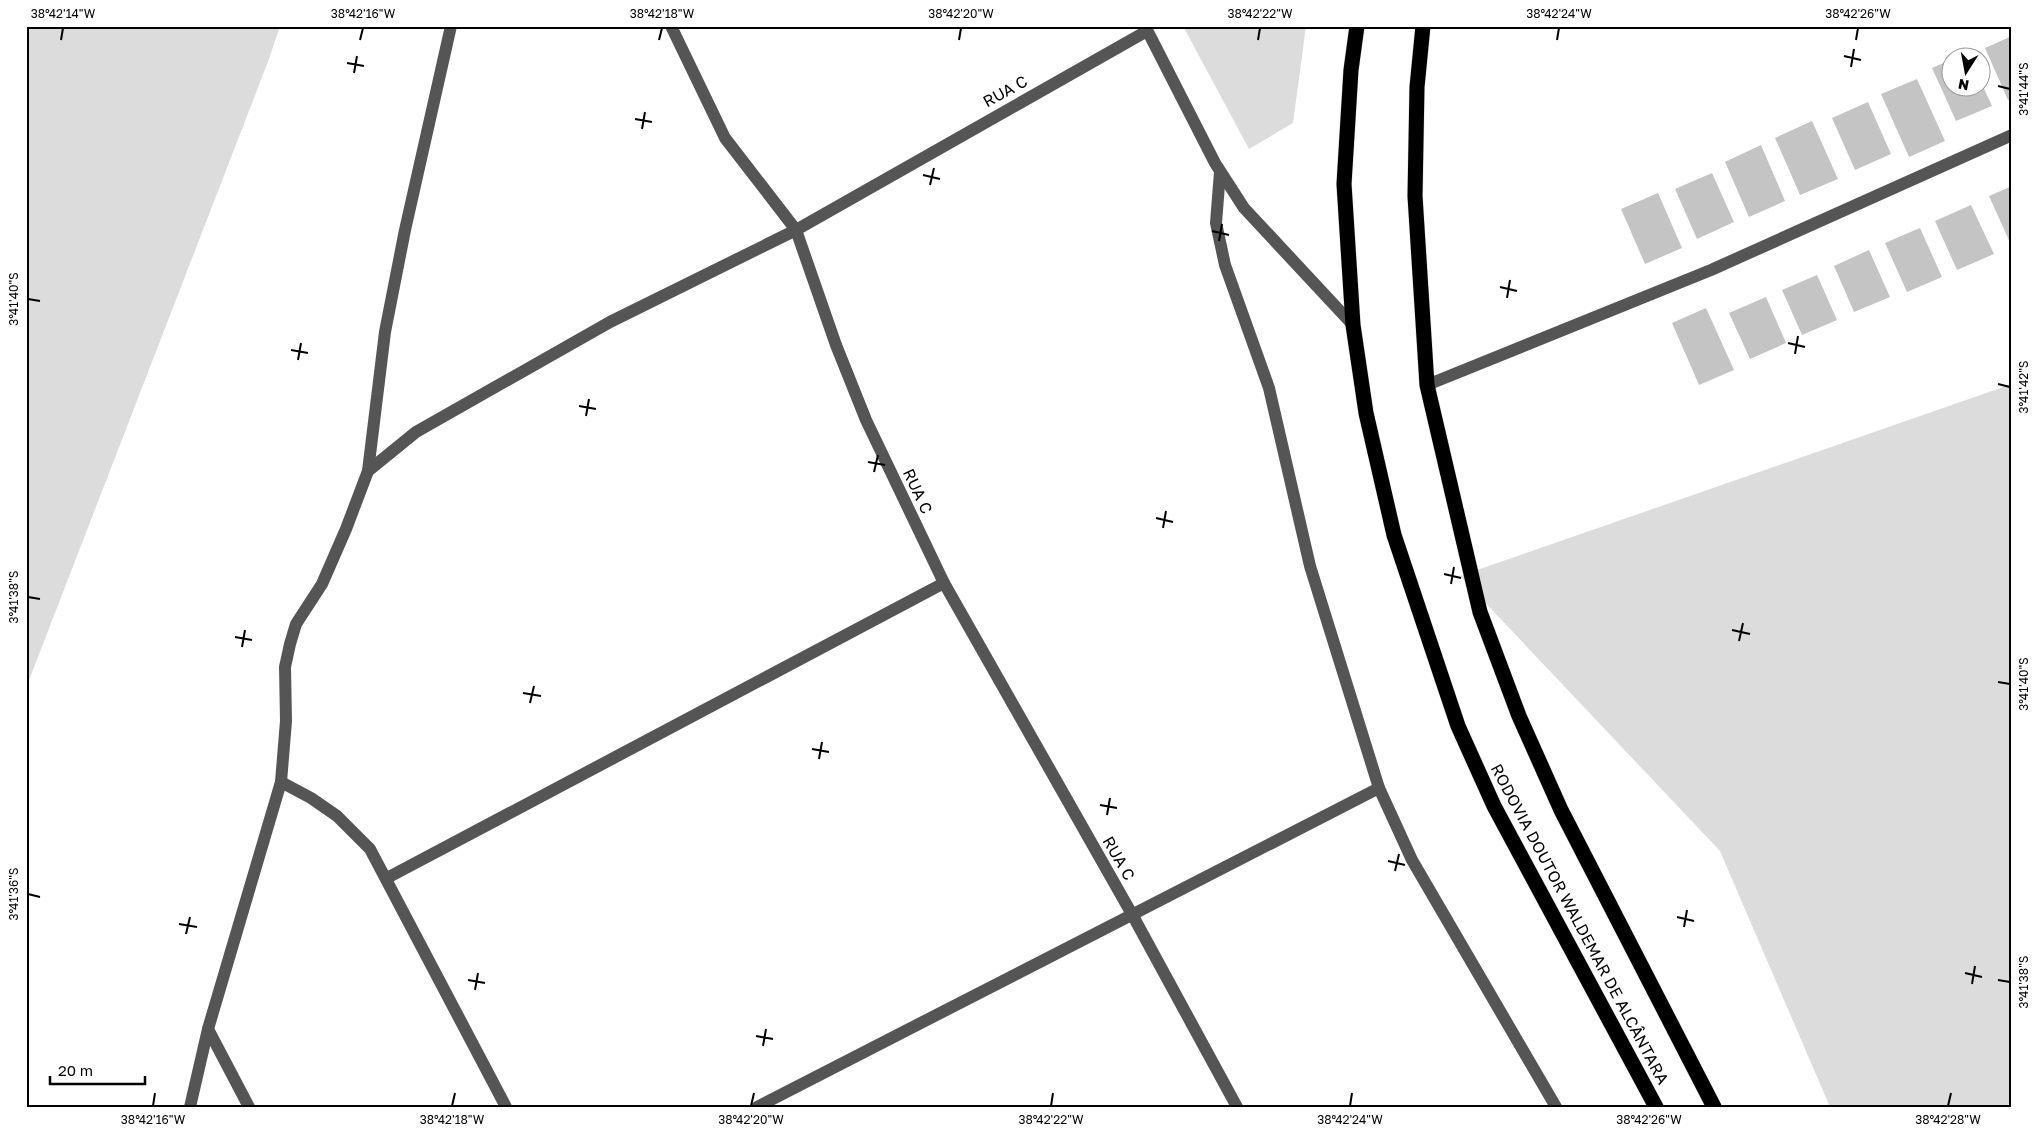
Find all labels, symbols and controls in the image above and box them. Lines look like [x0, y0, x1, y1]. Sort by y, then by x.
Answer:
text: 38°42'14"W [31, 6, 96, 21]
text: 38°42'16"W [331, 6, 396, 21]
text: 38°42'18"W [630, 6, 695, 21]
text: 38°42'20"W [928, 6, 994, 21]
text: 38°42'22"W [1227, 6, 1293, 21]
text: 38°42'24"W [1526, 6, 1592, 21]
text: 38°42'26"W [1825, 6, 1891, 21]
north arrow [1940, 48, 1990, 98]
text: 3°41'44"S [2016, 62, 2031, 116]
street label: RUA C [979, 71, 1031, 111]
text: N [1957, 76, 1970, 95]
text: 3°41'40"S [6, 272, 21, 326]
text: 3°41'42"S [2016, 360, 2031, 414]
street label: RUA C [899, 465, 937, 517]
text: 3°41'38"S [6, 570, 21, 624]
text: 3°41'40"S [2016, 657, 2031, 711]
street label: RODOVIA DOUTOR WALDEMAR DE ALCÂNTARA [1487, 760, 1673, 1088]
street label: RUA C [1098, 832, 1140, 884]
text: 3°41'36"S [6, 867, 21, 921]
text: 3°41'38"S [2016, 955, 2031, 1009]
scale bar [50, 1053, 145, 1085]
text: 20 m [58, 1061, 93, 1079]
text: 38°42'16"W [121, 1112, 186, 1127]
text: 38°42'18"W [420, 1112, 485, 1127]
text: 38°42'20"W [718, 1112, 784, 1127]
text: 38°42'22"W [1018, 1112, 1084, 1127]
text: 38°42'24"W [1317, 1112, 1383, 1127]
text: 38°42'26"W [1616, 1112, 1682, 1127]
text: 38°42'28"W [1915, 1112, 1981, 1127]

